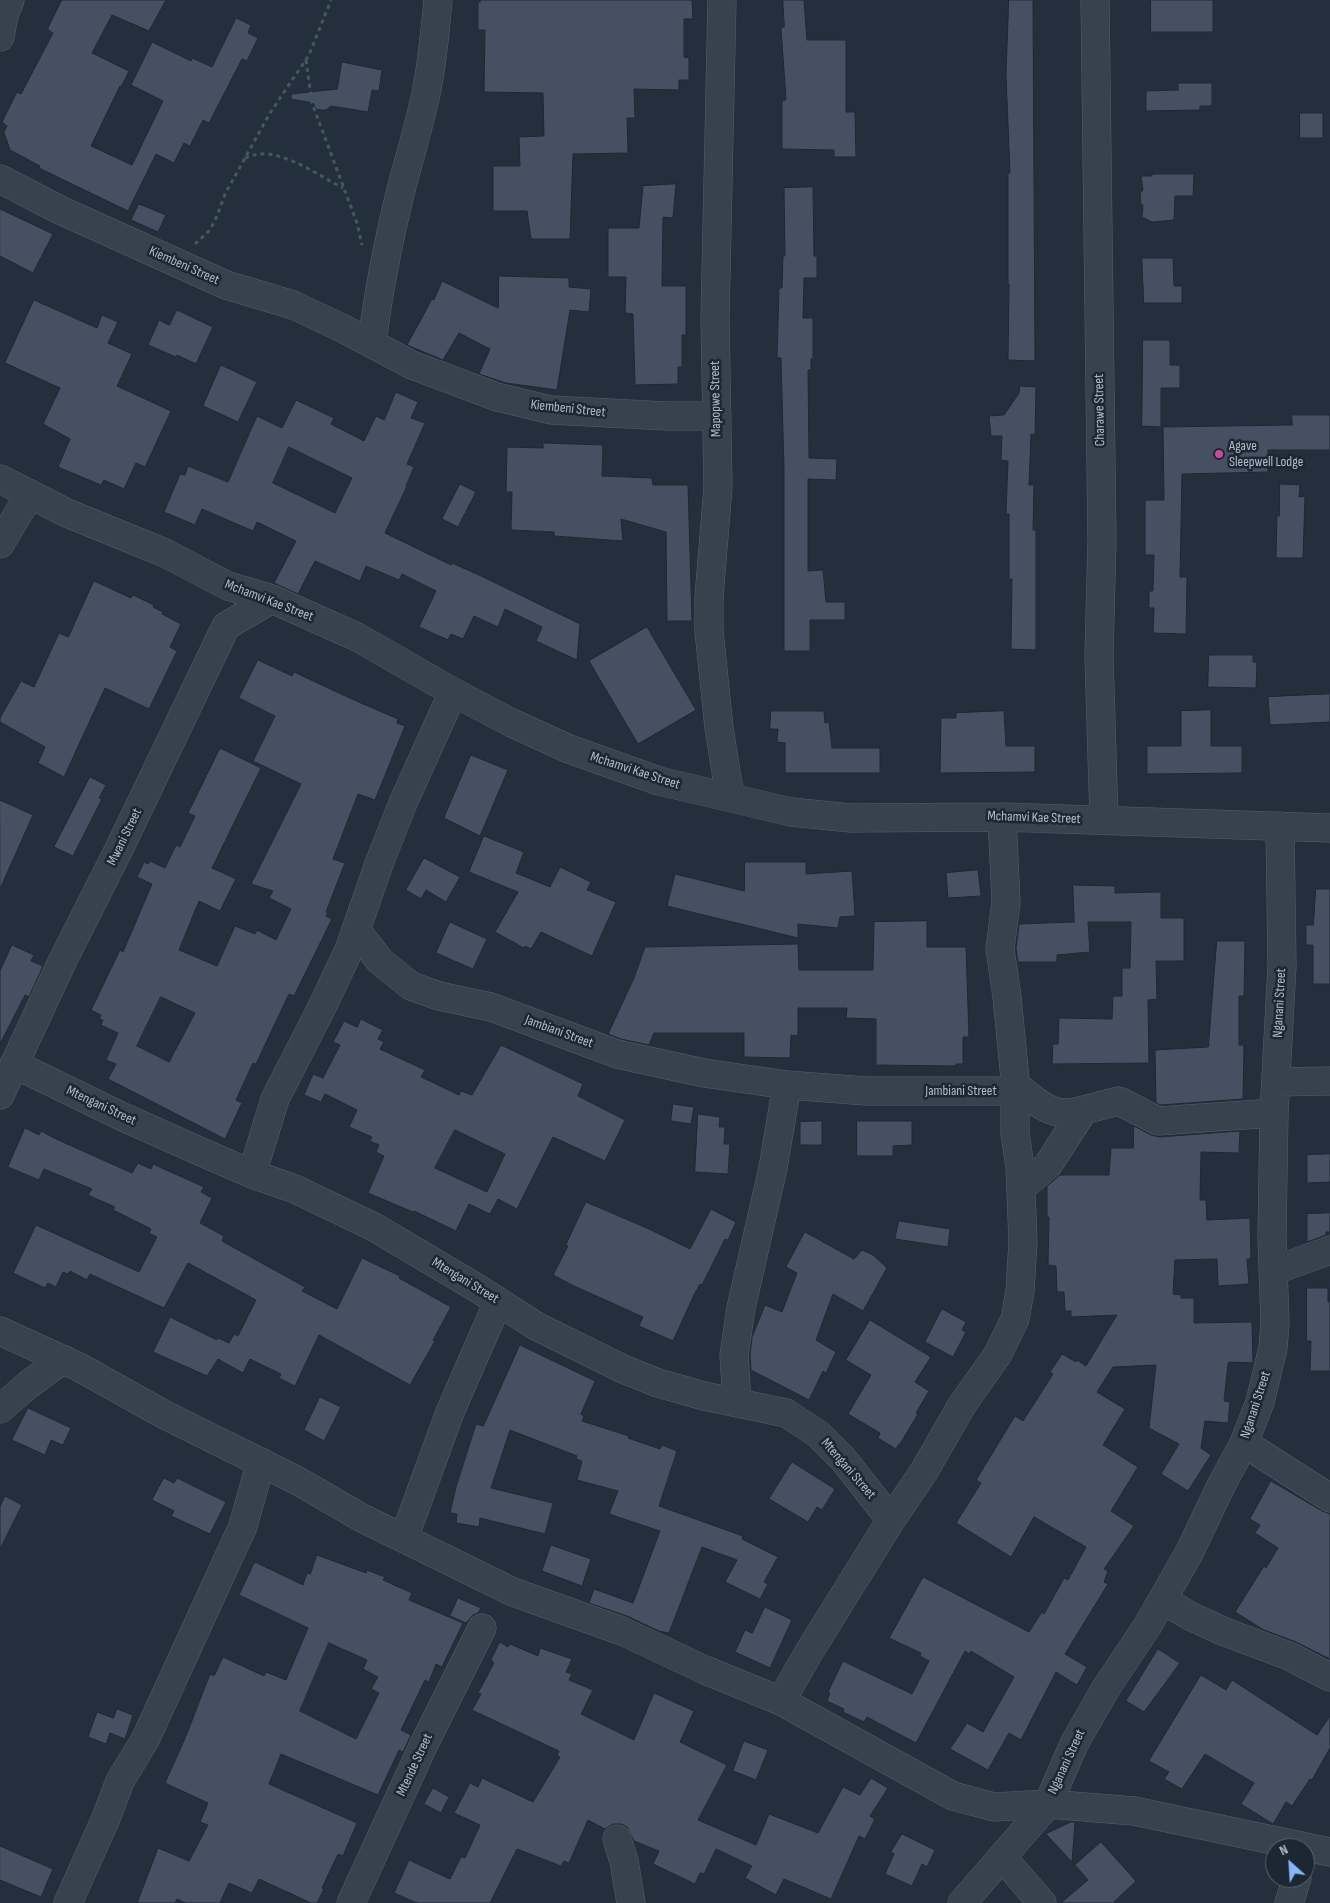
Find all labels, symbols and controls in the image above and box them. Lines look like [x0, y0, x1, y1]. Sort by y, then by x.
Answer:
street label: Kiembeni Street [146, 243, 222, 289]
street label: Mapopwe Street [707, 361, 725, 437]
street label: Charawe Street [1091, 374, 1109, 446]
street label: Kiembeni Street [530, 397, 606, 421]
place label: Agave Sleepwell Lodge [1229, 438, 1303, 471]
marker: Agave Sleepwell Lodge [1213, 448, 1225, 460]
street label: Mchamvi Kae Street [222, 576, 316, 626]
street label: Mchamvi Kae Street [588, 749, 682, 793]
street label: Mwani Street [104, 806, 146, 868]
street label: Mchamvi Kae Street [987, 808, 1081, 828]
street label: Nganani Street [1270, 968, 1290, 1038]
street label: Jambiani Street [523, 1012, 595, 1052]
street label: Mtengani Street [63, 1082, 139, 1130]
street label: Jambiani Street [925, 1083, 997, 1099]
street label: Mtengani Street [428, 1254, 502, 1308]
street label: Nganani Street [1237, 1369, 1275, 1441]
street label: Mtengani Street [817, 1435, 879, 1503]
street label: Nganani Street [1045, 1727, 1089, 1797]
street label: Mtende Street [393, 1731, 437, 1799]
north arrow [1265, 1838, 1315, 1888]
text: N [1277, 1841, 1291, 1859]

